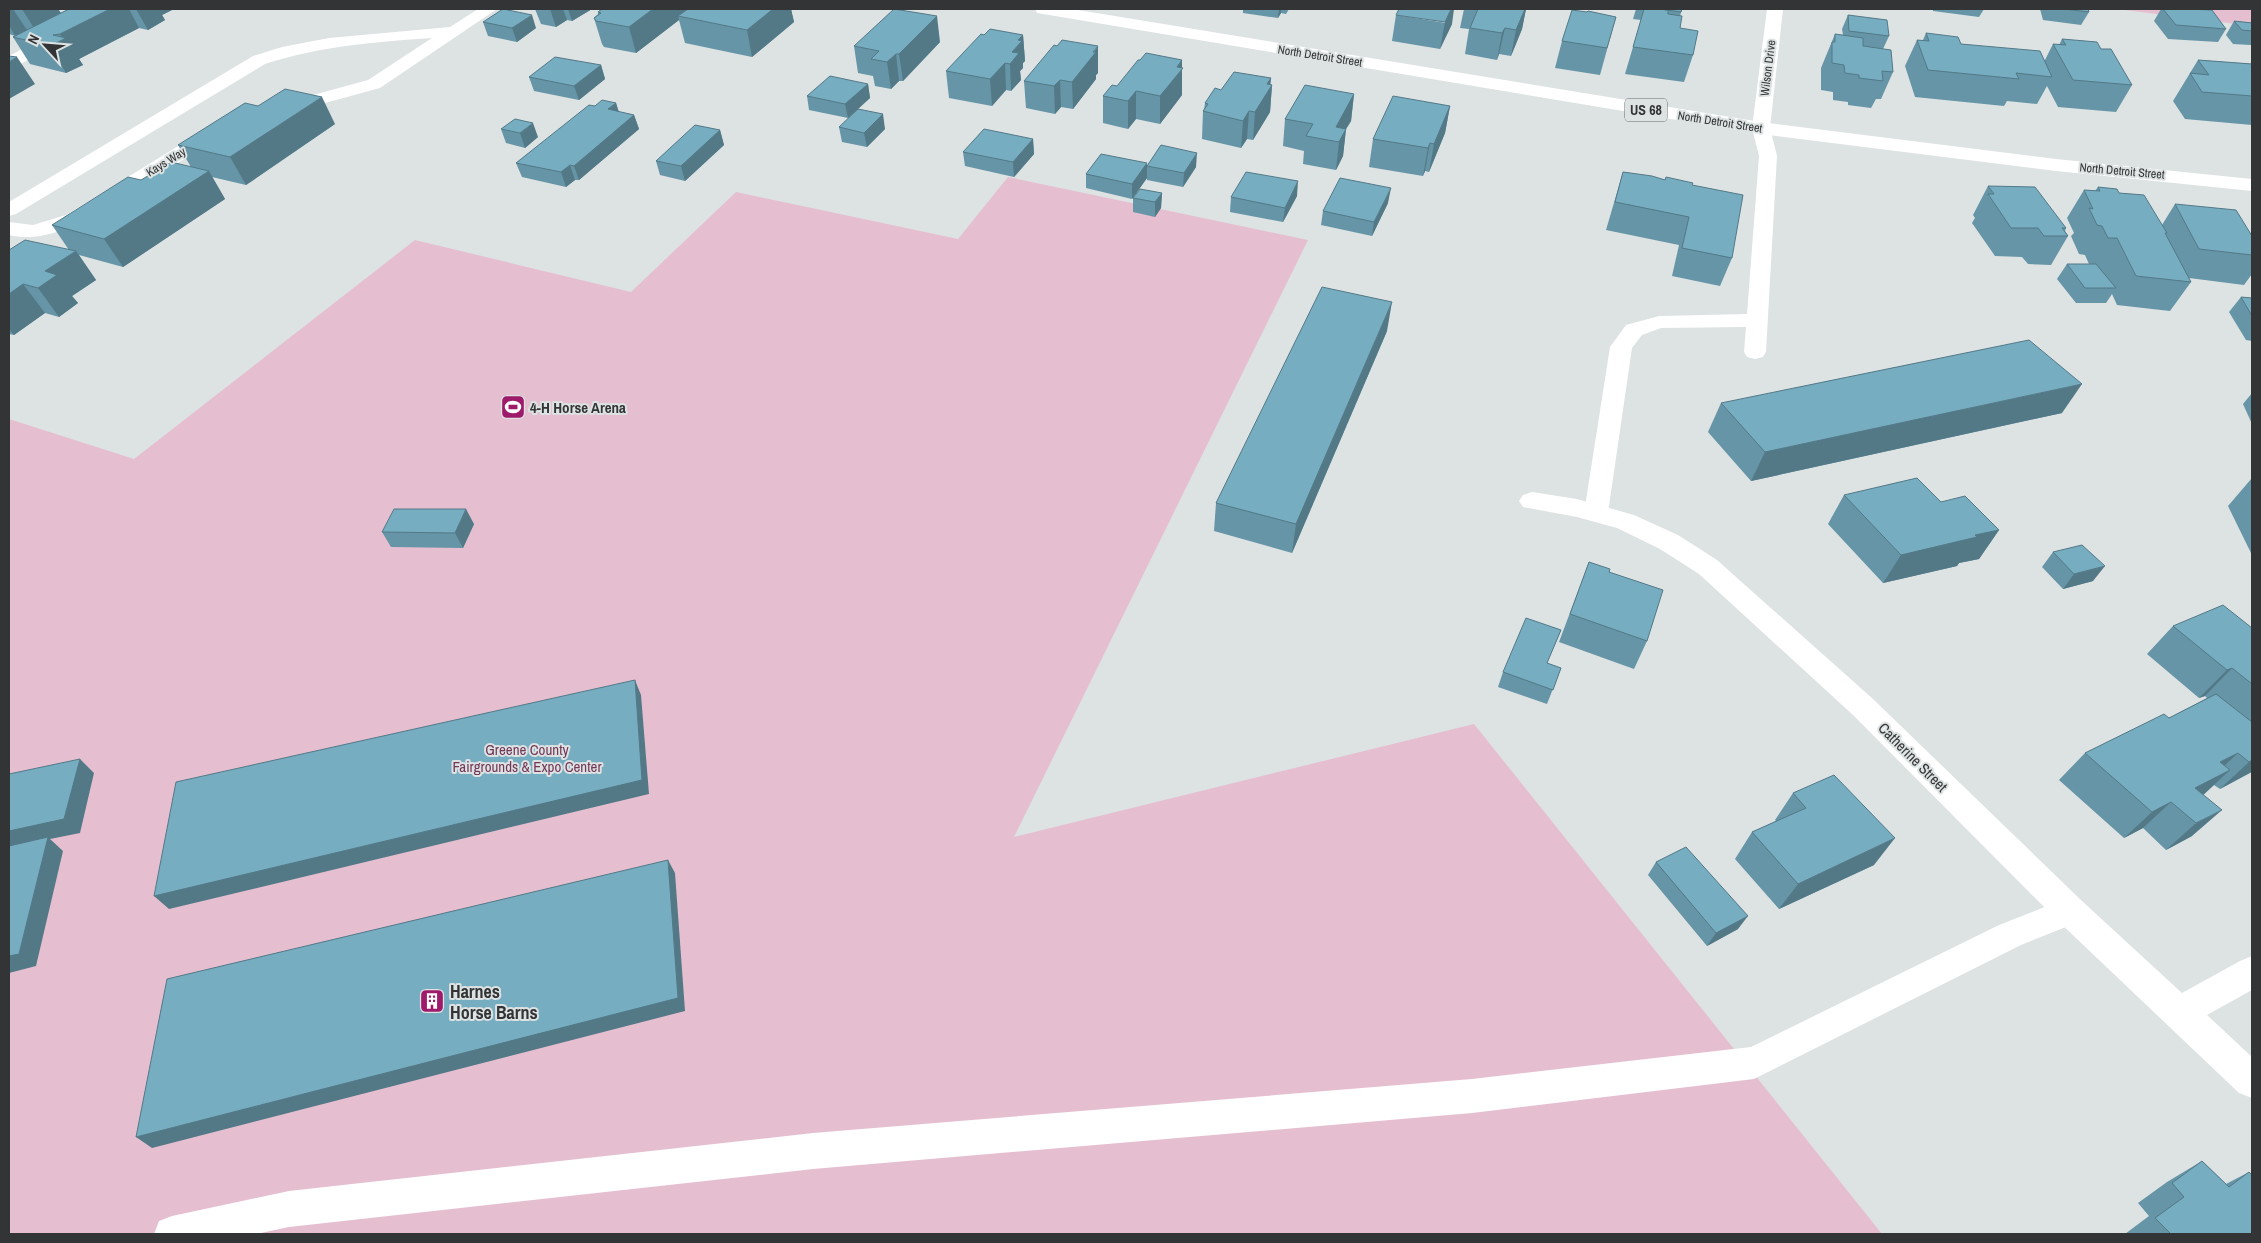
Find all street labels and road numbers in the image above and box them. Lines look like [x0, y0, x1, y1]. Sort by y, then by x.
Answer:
street label: Wilson Drive [1757, 39, 1779, 97]
street label: North Detroit Street [1277, 41, 1364, 71]
road number: US 68 [1625, 98, 1667, 122]
street label: North Detroit Street [1677, 107, 1764, 137]
street label: Kays Way [143, 144, 189, 180]
street label: North Detroit Street [2079, 159, 2165, 183]
street label: Catherine Street [1874, 718, 1953, 797]

